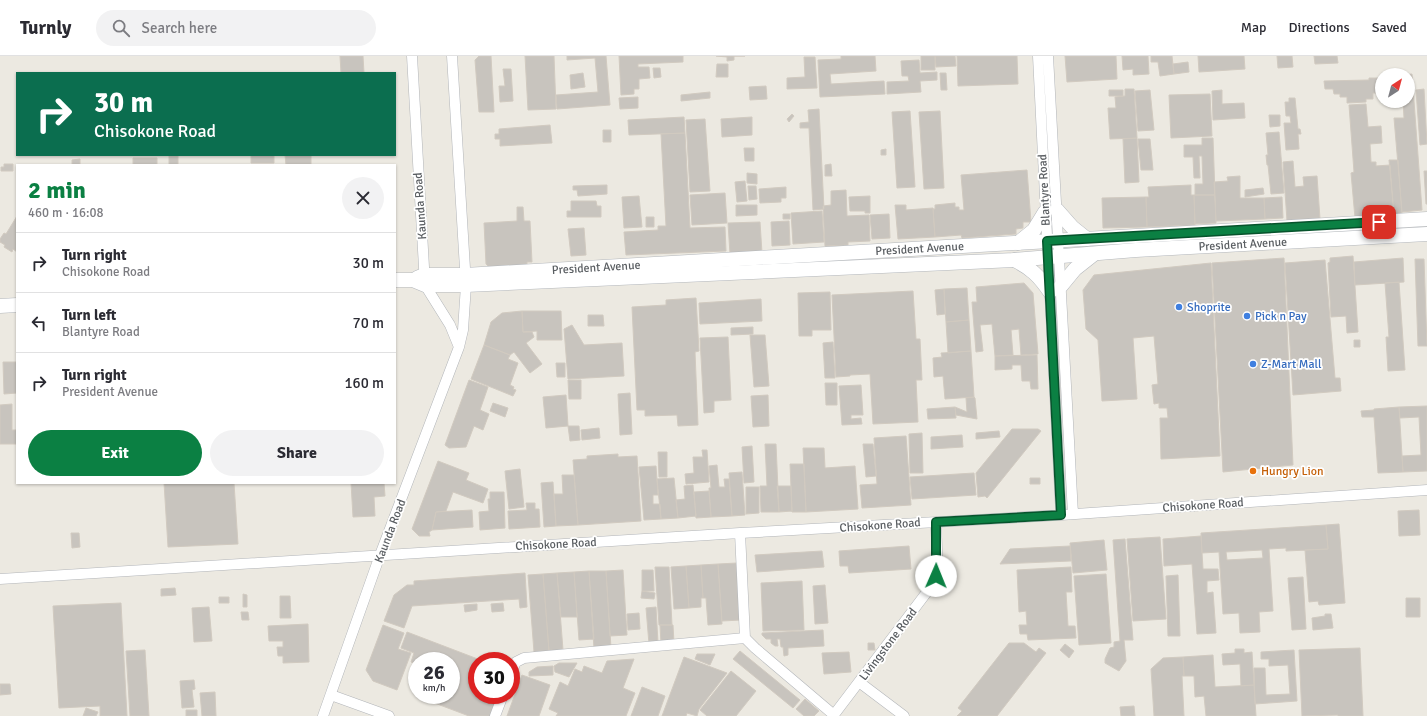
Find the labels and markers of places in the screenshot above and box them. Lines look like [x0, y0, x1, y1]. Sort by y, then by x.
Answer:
pin [1362, 205, 1396, 239]
place label: Shoprite [1187, 300, 1231, 315]
marker: Shoprite [1174, 302, 1184, 312]
place label: Pick n Pay [1255, 309, 1307, 324]
marker: Pick n Pay [1242, 311, 1252, 321]
place label: Z-Mart Mall [1261, 357, 1322, 372]
marker: Z-Mart Mall [1248, 359, 1258, 369]
place label: Hungry Lion [1261, 464, 1324, 479]
marker: Hungry Lion [1248, 466, 1258, 476]

